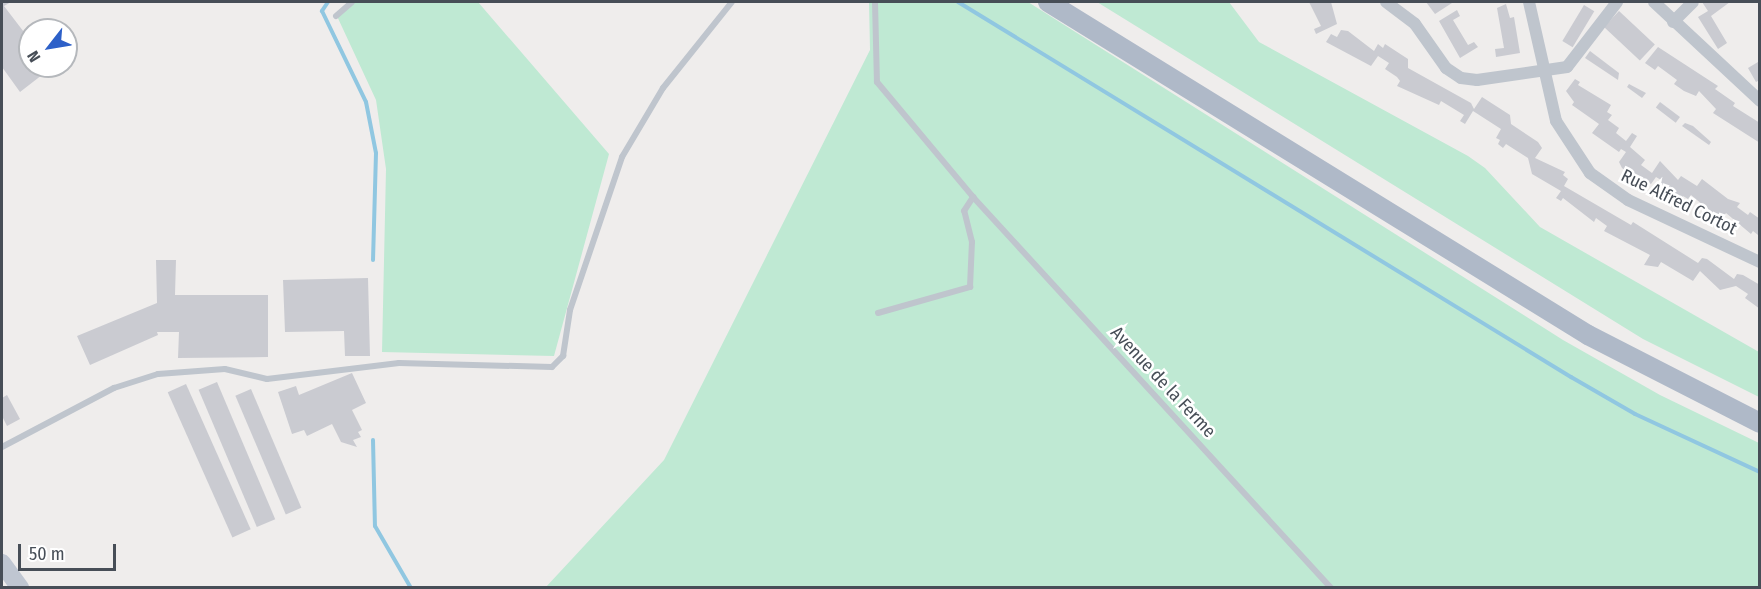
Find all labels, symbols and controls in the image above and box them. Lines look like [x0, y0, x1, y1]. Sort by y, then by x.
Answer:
north arrow [18, 18, 78, 78]
text: N [23, 47, 44, 66]
street label: Rue Alfred Cortot [1618, 165, 1740, 239]
street label: Avenue de la Ferme [1106, 322, 1220, 442]
scale bar [21, 532, 118, 570]
text: 50 m [29, 543, 65, 565]

